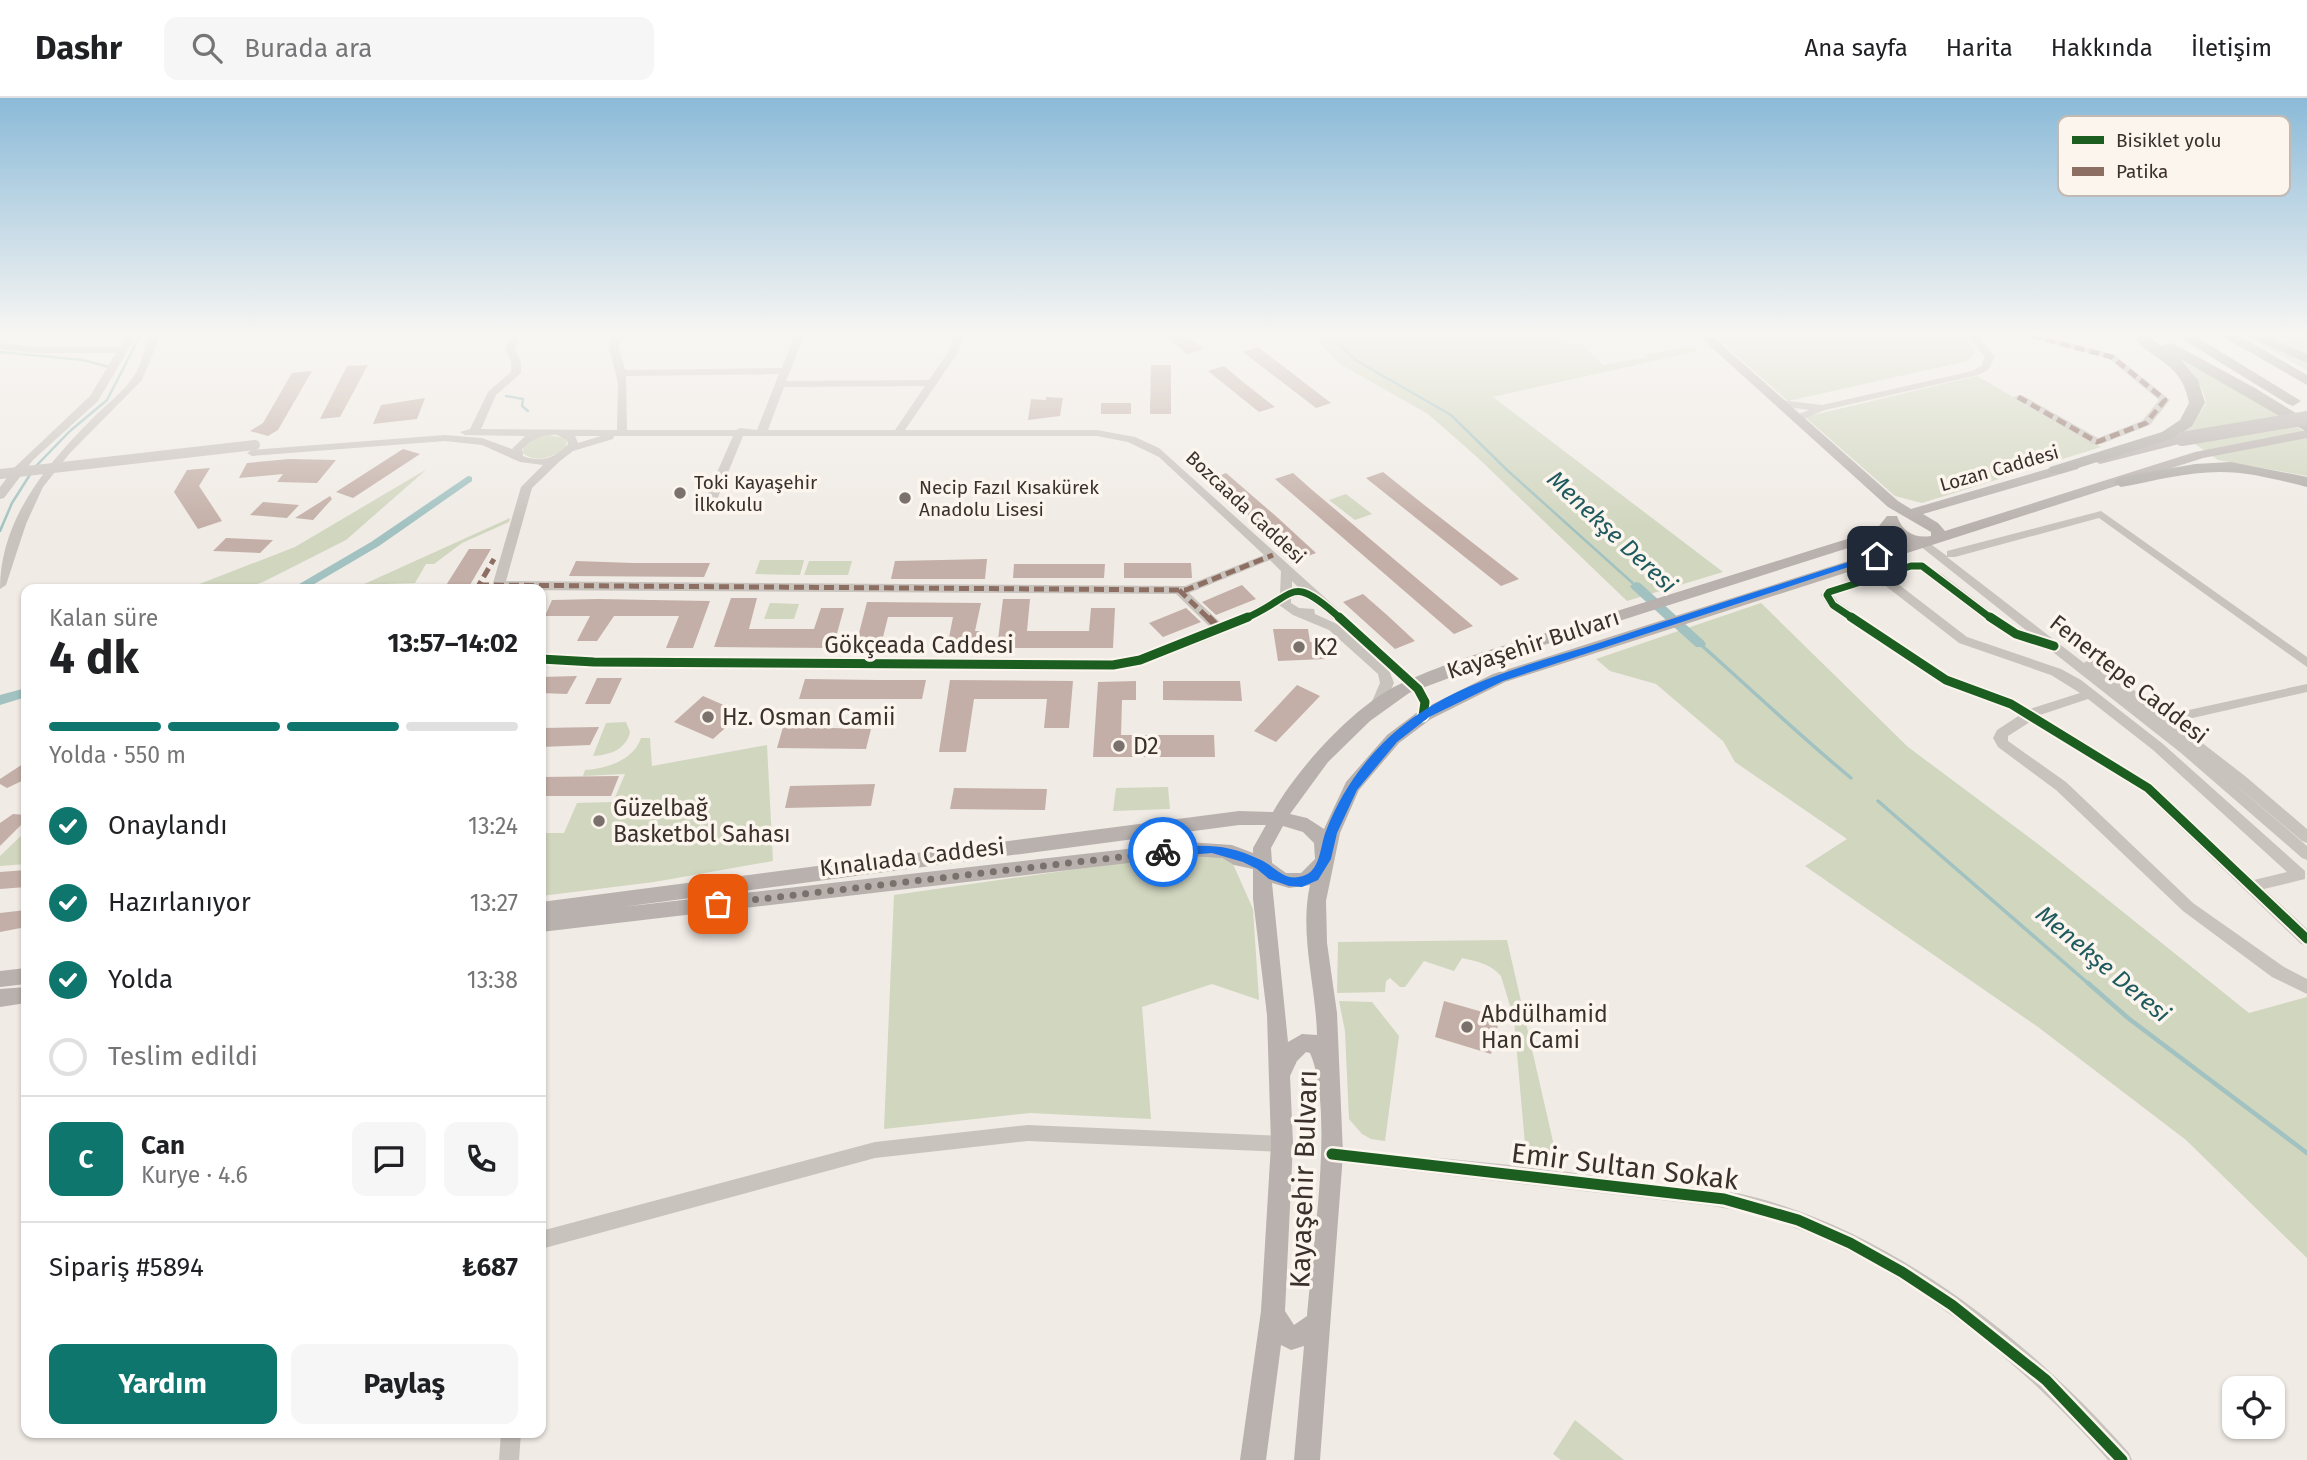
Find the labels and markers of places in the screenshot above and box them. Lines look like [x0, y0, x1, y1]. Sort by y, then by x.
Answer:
place label: Toki Kayaşehir İlkokulu [694, 471, 818, 516]
place label: Necip Fazıl Kısakürek Anadolu Lisesi [919, 476, 1099, 521]
marker: Toki Kayaşehir İlkokulu [672, 485, 688, 501]
marker: Necip Fazıl Kısakürek Anadolu Lisesi [897, 490, 913, 506]
pin [1847, 526, 1907, 586]
place label: K2 [1313, 633, 1338, 661]
marker: K2 [1291, 639, 1307, 655]
place label: Hz. Osman Camii [722, 703, 896, 731]
marker: Hz. Osman Camii [700, 709, 716, 725]
place label: D2 [1133, 732, 1159, 760]
marker: D2 [1111, 738, 1127, 754]
place label: Güzelbağ Basketbol Sahası [613, 794, 790, 848]
marker: Güzelbağ Basketbol Sahası [591, 813, 607, 829]
pin [688, 874, 748, 934]
place label: Abdülhamid Han Cami [1481, 1000, 1608, 1054]
marker: Abdülhamid Han Cami [1459, 1019, 1475, 1035]

